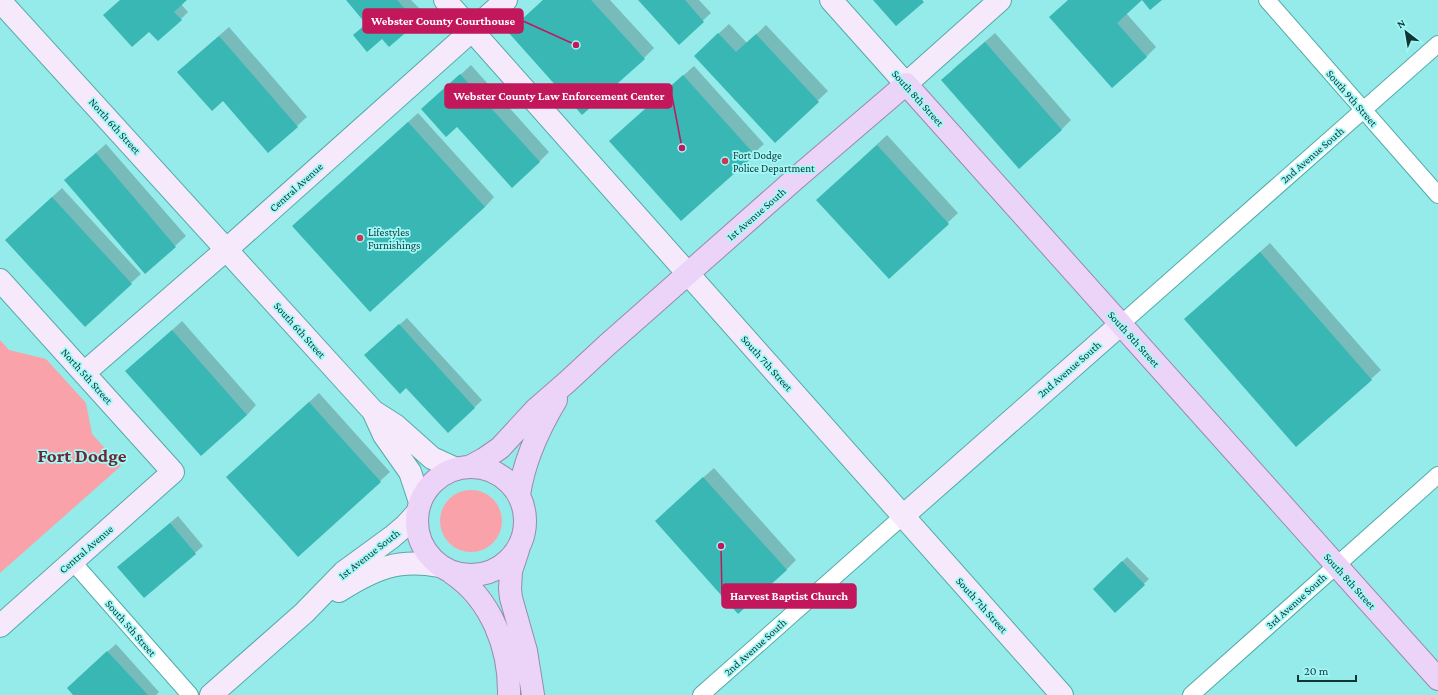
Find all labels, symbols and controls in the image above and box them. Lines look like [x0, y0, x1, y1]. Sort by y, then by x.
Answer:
callout: Webster County Courthouse [363, 9, 523, 33]
north arrow [1386, 12, 1426, 52]
text: Webster County Courthouse [370, 14, 515, 28]
text: N [1395, 16, 1408, 31]
street label: South 8th Street [890, 67, 947, 129]
street label: South 9th Street [1324, 67, 1380, 129]
callout: Webster County Law Enforcement Center [445, 84, 672, 108]
text: Webster County Law Enforcement Center [453, 89, 665, 103]
street label: North 6th Street [87, 96, 143, 157]
street label: 2nd Avenue South [1278, 124, 1346, 186]
place label: Fort Dodge Police Department [733, 149, 815, 175]
marker: Fort Dodge Police Department [720, 156, 730, 166]
street label: Central Avenue [267, 160, 325, 214]
street label: 1st Avenue South [724, 185, 788, 243]
place label: Lifestyles Furnishings [368, 226, 420, 252]
marker: Lifestyles Furnishings [355, 233, 365, 243]
street label: South 6th Street [272, 300, 328, 361]
street label: South 8th Street [1106, 308, 1163, 370]
street label: South 7th Street [739, 333, 795, 393]
street label: 2nd Avenue South [1035, 338, 1103, 400]
street label: North 5th Street [59, 346, 115, 407]
district label: Fort Dodge [37, 445, 127, 466]
street label: Central Avenue [57, 522, 115, 575]
street label: 1st Avenue South [336, 526, 402, 582]
street label: South 8th Street [1322, 550, 1379, 612]
street label: 3rd Avenue South [1263, 571, 1329, 631]
street label: South 7th Street [954, 575, 1010, 635]
callout: Harvest Baptist Church [722, 584, 856, 608]
text: Harvest Baptist Church [730, 589, 848, 603]
street label: South 5th Street [103, 597, 159, 659]
street label: 2nd Avenue South [721, 616, 789, 678]
scale bar [1298, 657, 1356, 683]
text: 20 m [1304, 664, 1329, 678]

